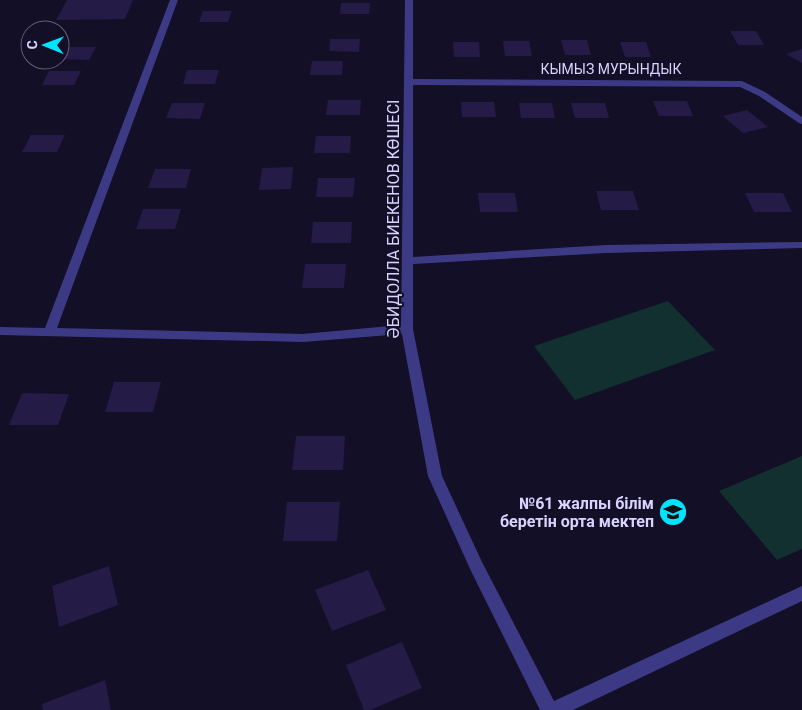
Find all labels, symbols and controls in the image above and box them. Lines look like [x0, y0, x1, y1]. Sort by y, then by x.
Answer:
north arrow [20, 20, 70, 70]
text: С [24, 40, 40, 49]
street label: КЫМЫЗ МУРЫНДЫК [541, 61, 681, 77]
street label: ӘБИДОЛЛА БИЕКЕНОВ КӨШЕСІ [384, 100, 403, 338]
place label: №61 жалпы білім беретін орта мектеп [500, 494, 654, 531]
school or university icon: №61 жалпы білім беретін орта мектеп [658, 497, 688, 527]

